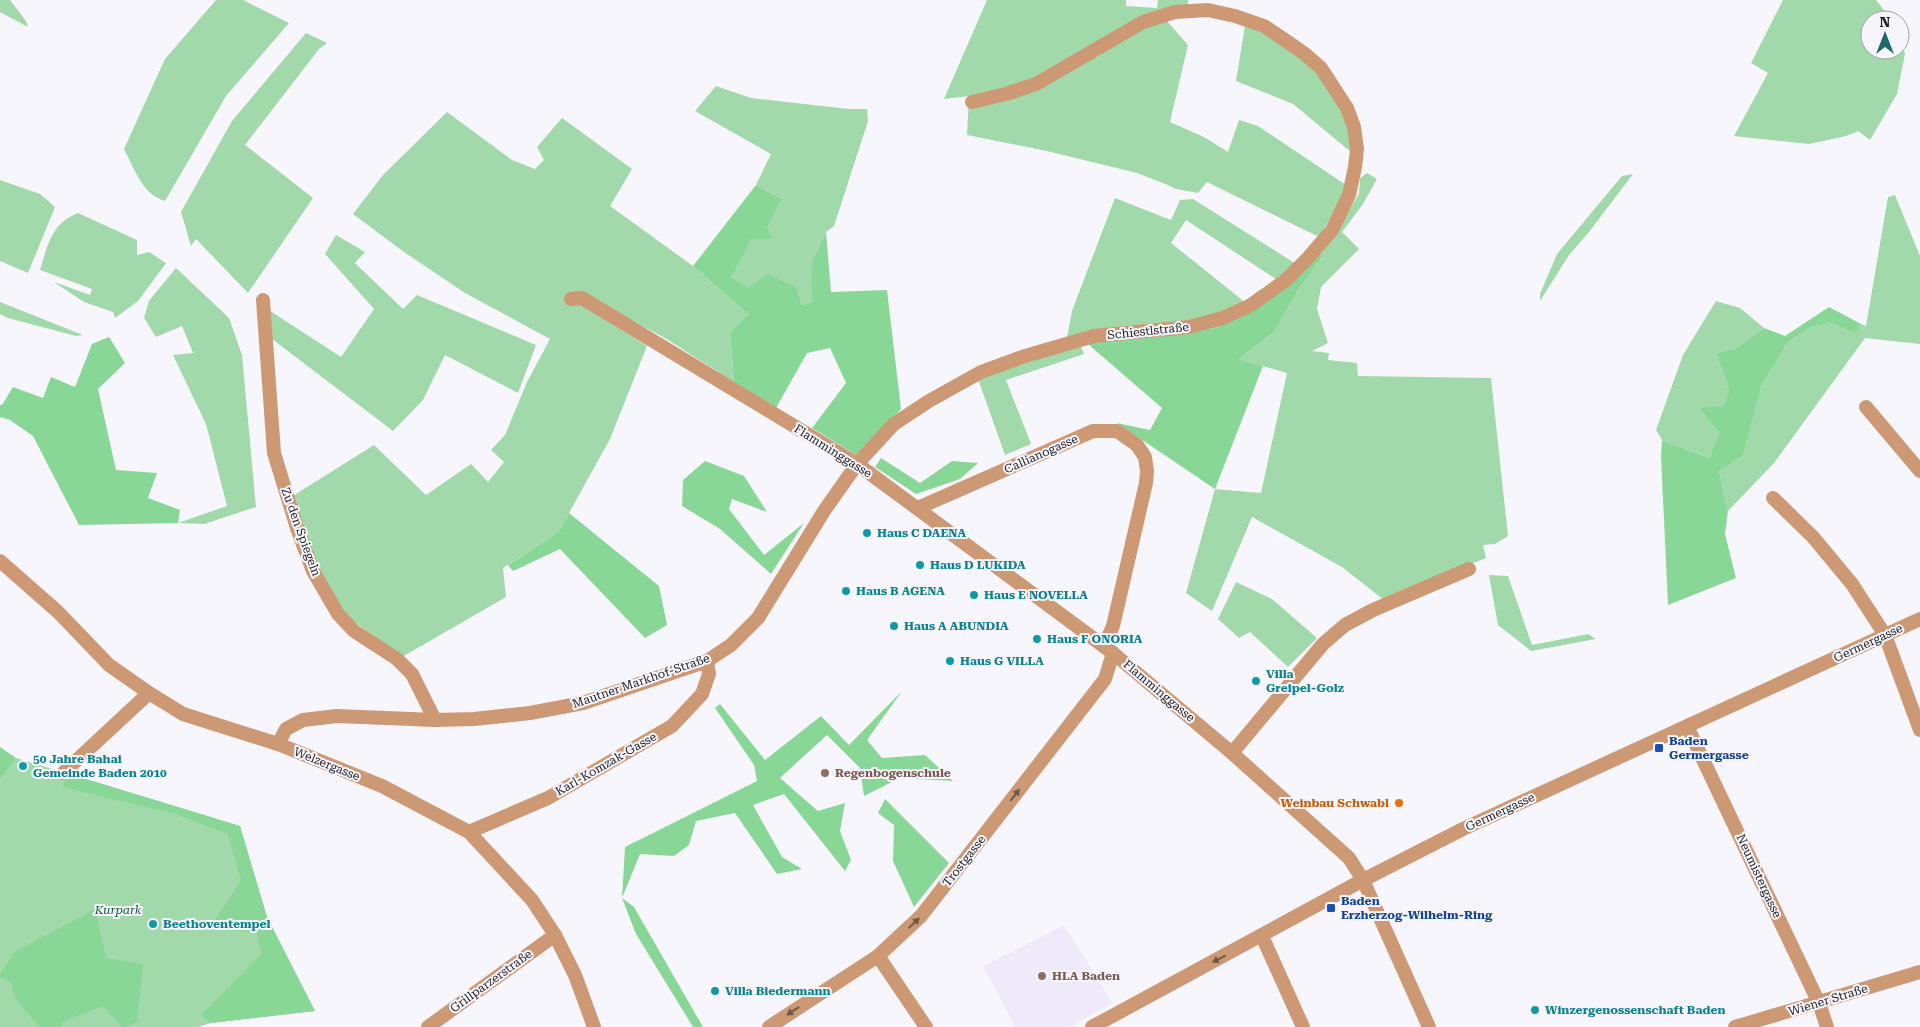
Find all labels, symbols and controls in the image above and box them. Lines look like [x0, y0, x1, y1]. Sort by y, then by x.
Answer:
north arrow [1860, 10, 1910, 60]
text: N [1880, 14, 1891, 30]
street label: Schiestlstraße [1106, 320, 1190, 342]
street label: Flamminggasse [792, 422, 875, 481]
street label: Callianogasse [1002, 431, 1080, 476]
street label: Zu den Spiegeln [278, 486, 324, 578]
place label: Haus C DAENA [877, 526, 966, 540]
marker: Haus C DAENA [861, 527, 873, 539]
place label: Haus D LUKIDA [930, 558, 1026, 572]
marker: Haus D LUKIDA [914, 559, 926, 571]
place label: Haus B AGENA [856, 584, 945, 598]
marker: Haus B AGENA [840, 585, 852, 597]
place label: Haus E NOVELLA [984, 588, 1088, 602]
marker: Haus E NOVELLA [968, 589, 980, 601]
place label: Haus A ABUNDIA [904, 619, 1009, 633]
marker: Haus A ABUNDIA [888, 620, 900, 632]
street label: Germergasse [1831, 621, 1905, 665]
place label: Haus F ONORIA [1047, 632, 1143, 646]
marker: Haus F ONORIA [1031, 633, 1043, 645]
street label: Mautner Markhof-Straße [571, 651, 712, 711]
place label: Haus G VILLA [960, 654, 1044, 668]
marker: Haus G VILLA [944, 655, 956, 667]
street label: Flamminggasse [1120, 657, 1198, 725]
place label: Villa Greipel-Golz [1266, 667, 1344, 695]
marker: Villa Greipel-Golz [1250, 675, 1262, 687]
street label: Karl-Komzak-Gasse [553, 729, 659, 799]
place label: Baden Germergasse [1669, 734, 1749, 762]
marker: Baden Germergasse [1653, 742, 1665, 754]
street label: Welzergasse [292, 744, 362, 784]
place label: 50 Jahre Bahai Gemeinde Baden 2010 [33, 752, 167, 780]
marker: 50 Jahre Bahai Gemeinde Baden 2010 [17, 760, 29, 772]
place label: Regenbogenschule [835, 766, 951, 780]
marker: Regenbogenschule [819, 767, 831, 779]
one-way arrow [1010, 789, 1020, 802]
street label: Germergasse [1463, 790, 1537, 834]
place label: Weinbau Schwabl [1281, 796, 1389, 810]
marker: Weinbau Schwabl [1393, 797, 1405, 809]
street label: Trostgasse [940, 832, 989, 889]
street label: Neumistergasse [1733, 832, 1785, 920]
place label: Baden Erzherzog-Wilhelm-Ring [1341, 894, 1493, 922]
marker: Baden Erzherzog-Wilhelm-Ring [1325, 902, 1337, 914]
park label: Kurpark [94, 903, 142, 917]
place label: Beethoventempel [163, 917, 271, 931]
one-way arrow [908, 917, 920, 929]
marker: Beethoventempel [147, 918, 159, 930]
street label: Grillparzerstraße [447, 946, 535, 1015]
one-way arrow [1212, 955, 1226, 963]
place label: HLA Baden [1052, 969, 1120, 983]
marker: HLA Baden [1036, 970, 1048, 982]
street label: Wiener Straße [1787, 981, 1870, 1019]
place label: Villa Biedermann [725, 984, 831, 998]
marker: Villa Biedermann [709, 985, 721, 997]
place label: Winzergenossenschaft Baden [1545, 1003, 1726, 1017]
marker: Winzergenossenschaft Baden [1529, 1004, 1541, 1016]
one-way arrow [787, 1006, 800, 1016]

